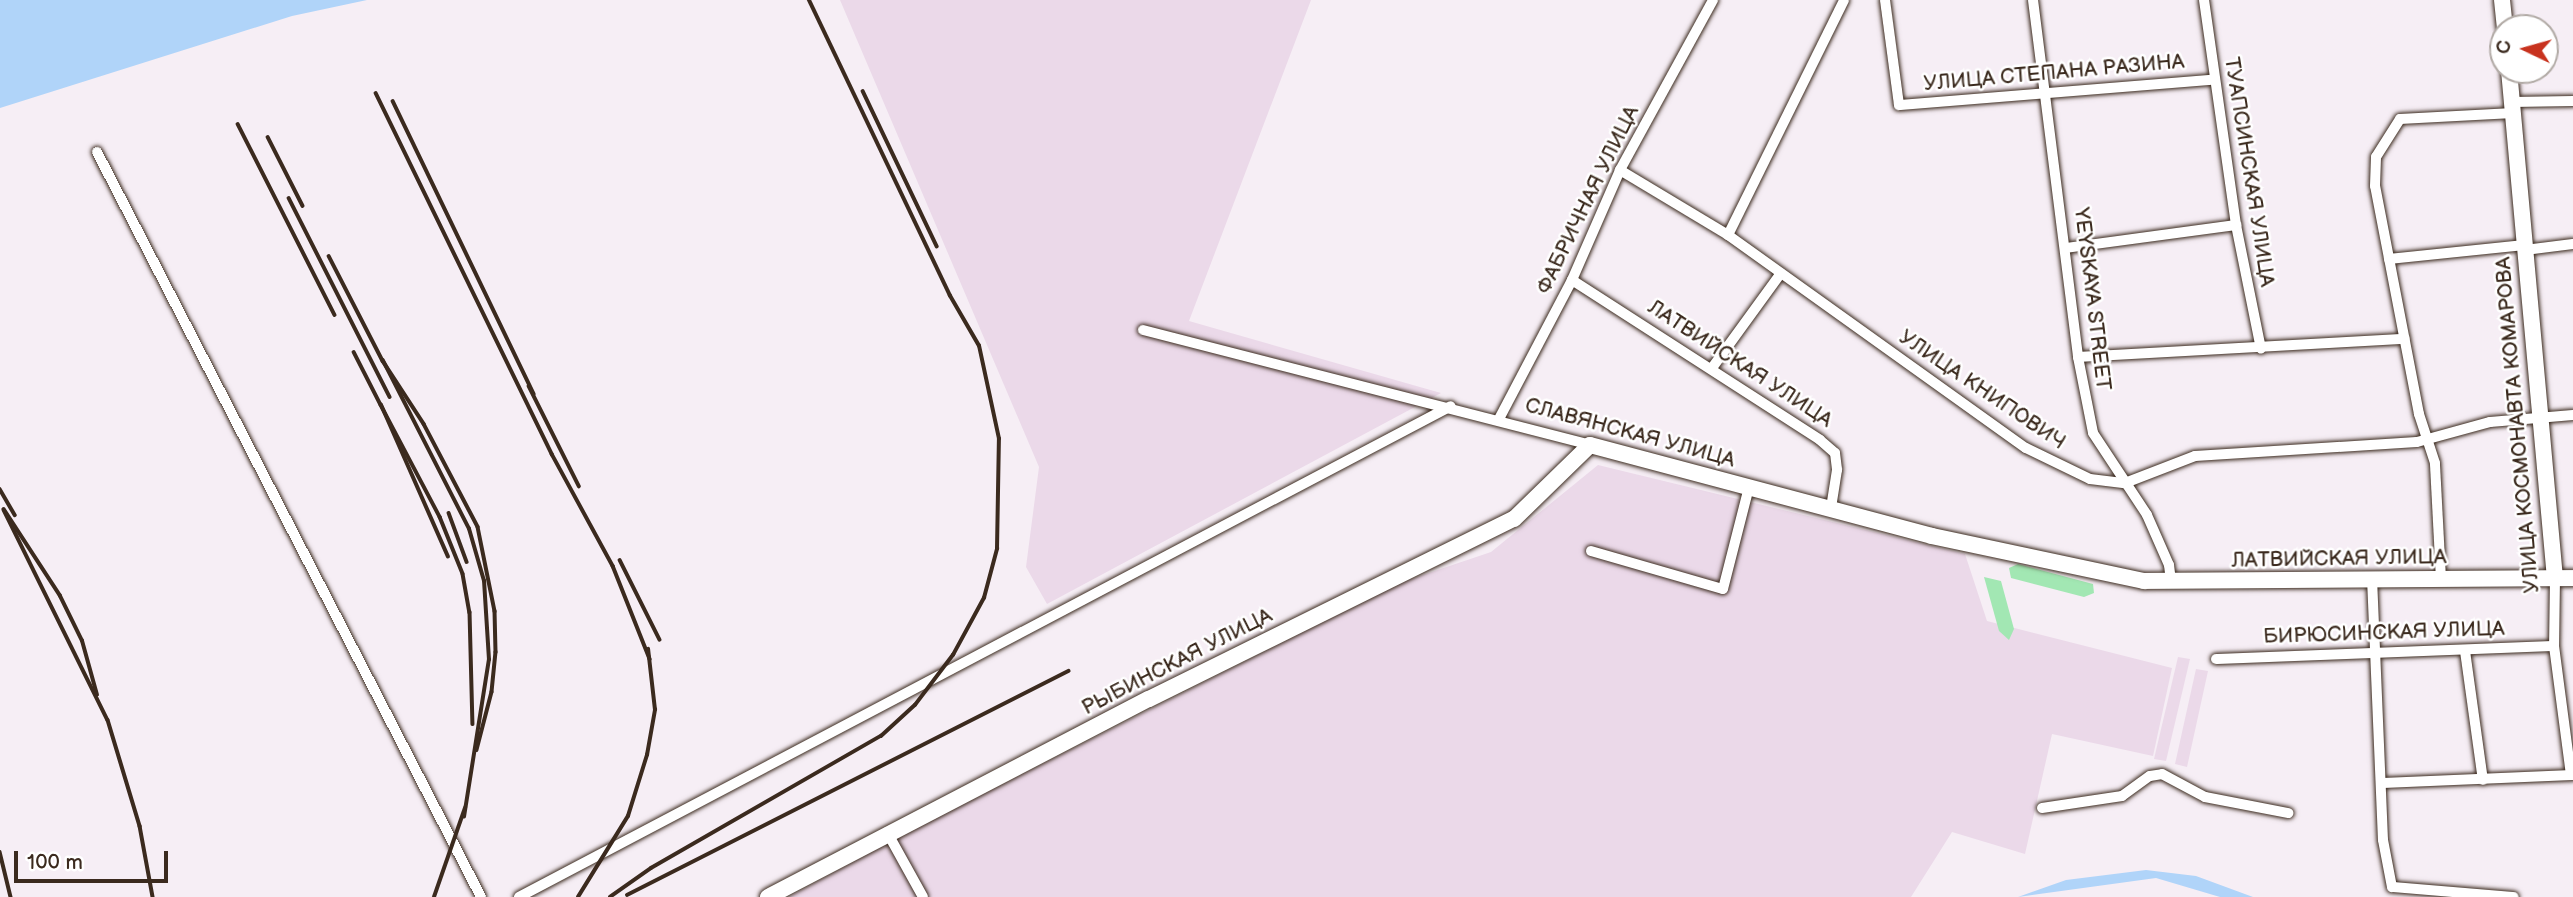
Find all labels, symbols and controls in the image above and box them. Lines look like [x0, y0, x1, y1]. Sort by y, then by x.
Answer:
north arrow [2489, 14, 2559, 84]
text: С [2493, 40, 2517, 55]
street label: УЛИЦА СТЕПАНА РАЗИНА [1923, 49, 2185, 97]
street label: ТУАПСИНСКАЯ УЛИЦА [2218, 56, 2280, 288]
street label: ФАБРИЧНАЯ УЛИЦА [1531, 102, 1645, 298]
street label: YEYSKAYA STREET [2068, 206, 2116, 392]
street label: УЛИЦА КОСМОНАВТА КОМАРОВА [2491, 256, 2545, 594]
street label: ЛАТВИЙСКАЯ УЛИЦА [1643, 295, 1837, 433]
street label: УЛИЦА КНИПОВИЧ [1894, 325, 2070, 455]
street label: СЛАВЯНСКАЯ УЛИЦА [1522, 393, 1738, 473]
street label: ЛАТВИЙСКАЯ УЛИЦА [2231, 545, 2447, 573]
street label: РЫБИНСКАЯ УЛИЦА [1078, 603, 1276, 721]
street label: БИРЮСИНСКАЯ УЛИЦА [2263, 616, 2505, 650]
scale bar [18, 838, 172, 882]
text: 100 m [27, 850, 83, 875]

